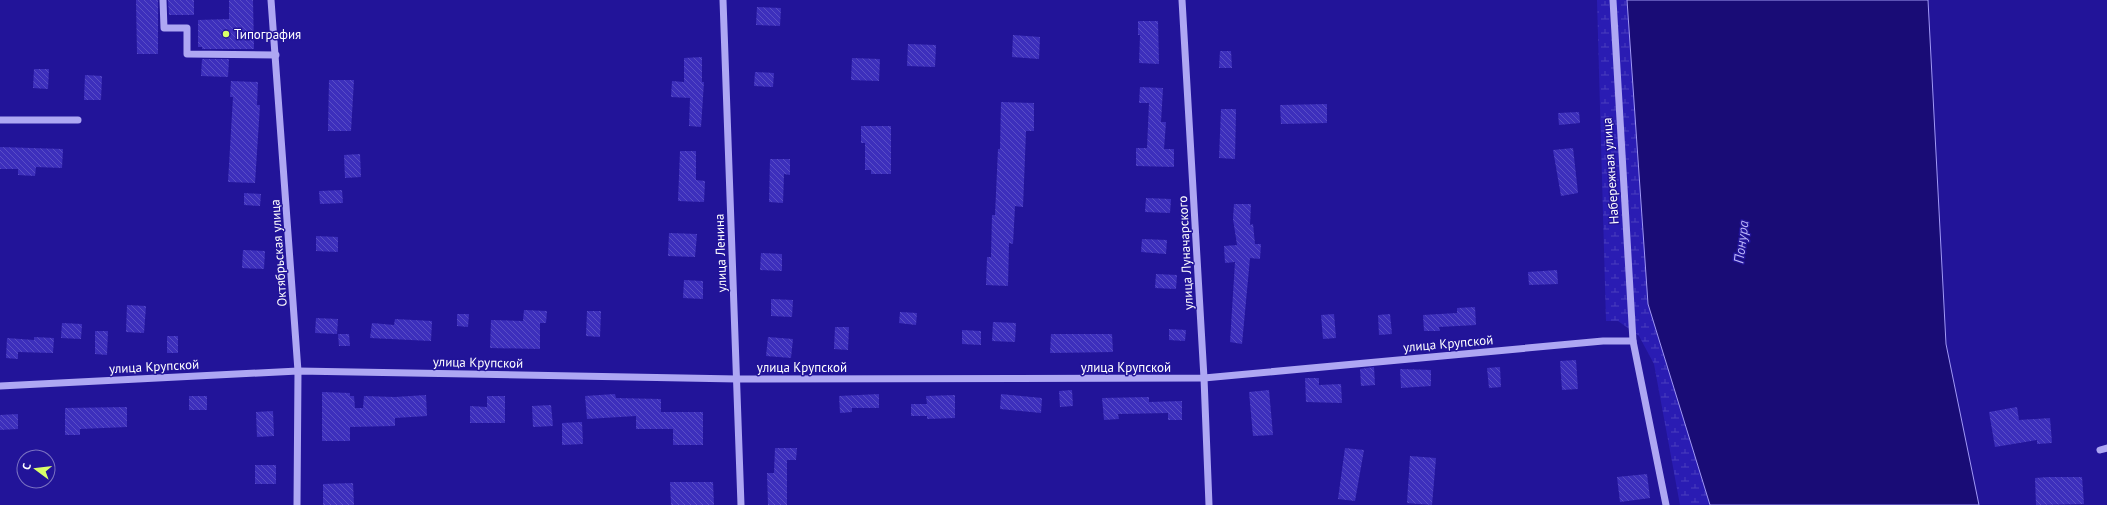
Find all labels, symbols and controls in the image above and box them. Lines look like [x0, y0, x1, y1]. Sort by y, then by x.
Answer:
place label: Типография [234, 26, 301, 43]
marker: Типография [221, 29, 231, 39]
street label: Набережная улица [1598, 117, 1623, 225]
street label: улица Луначарского [1174, 195, 1197, 311]
street label: Октябрьская улица [266, 199, 291, 307]
street label: улица Ленина [711, 213, 730, 293]
water label: Понура [1729, 219, 1753, 264]
street label: улица Крупской [1402, 331, 1494, 356]
street label: улица Крупской [433, 353, 523, 372]
street label: улица Крупской [108, 356, 200, 377]
street label: улица Крупской [757, 359, 847, 376]
street label: улица Крупской [1081, 359, 1171, 376]
north arrow [16, 449, 56, 489]
text: С [19, 462, 34, 471]

